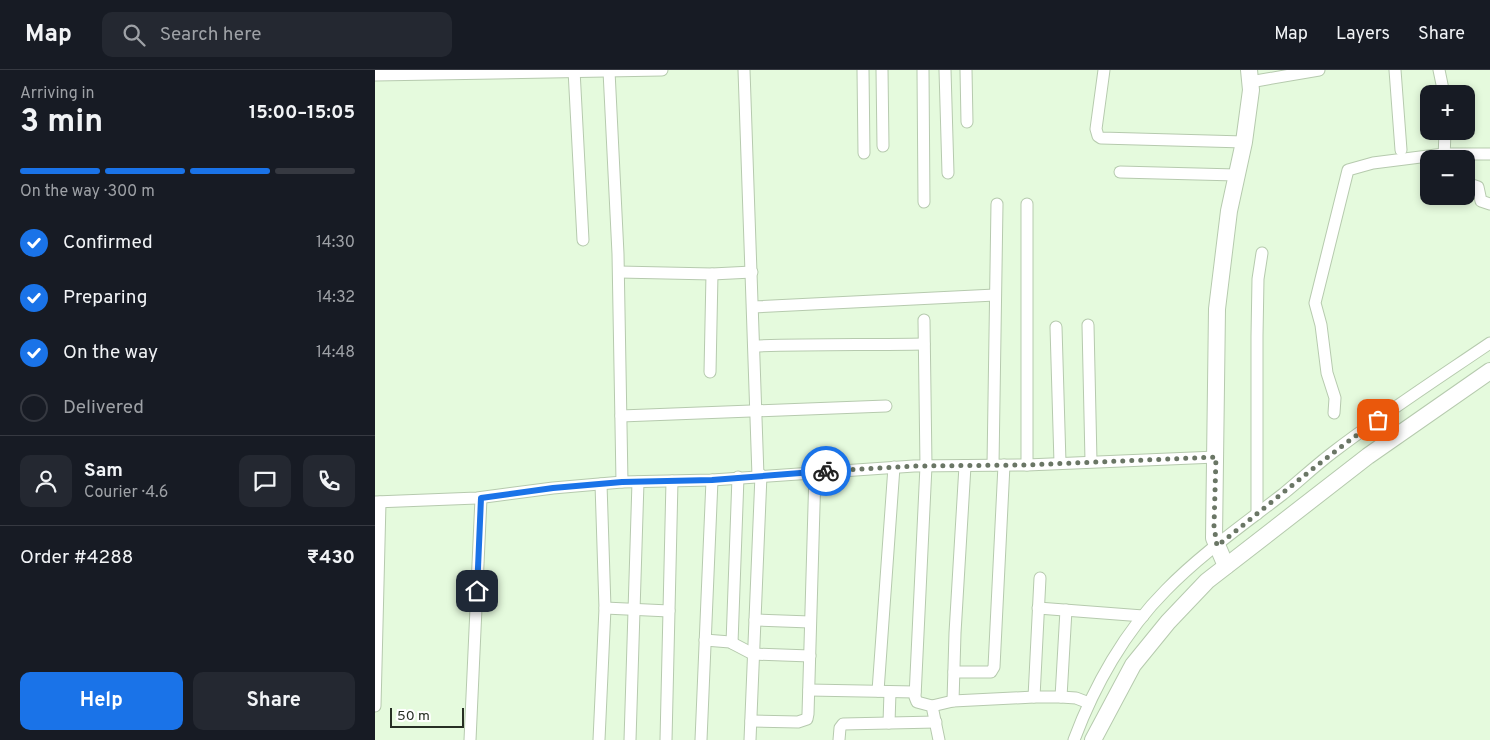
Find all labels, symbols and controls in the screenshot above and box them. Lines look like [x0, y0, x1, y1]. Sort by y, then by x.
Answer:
search box [102, 12, 452, 57]
text: Map [25, 20, 72, 50]
icon: search [120, 21, 148, 49]
text: Search here [160, 23, 261, 47]
text: Map [1274, 23, 1308, 46]
text: Layers [1336, 23, 1390, 46]
text: Share [1418, 23, 1465, 46]
text: Arriving in [20, 84, 95, 104]
map controls [1420, 85, 1475, 205]
button: + [1420, 85, 1475, 140]
text: 15:00–15:05 [249, 101, 355, 125]
text: 3 min [20, 103, 103, 143]
button: − [1420, 150, 1475, 205]
text: On the way · 300 m [20, 182, 155, 202]
icon: check [20, 229, 48, 257]
text: Confirmed [63, 231, 153, 255]
text: 14:30 [316, 233, 355, 253]
icon: check [20, 284, 48, 312]
text: Preparing [63, 286, 147, 310]
text: 14:32 [317, 288, 355, 308]
icon: check [20, 339, 48, 367]
text: On the way [63, 341, 158, 365]
text: 14:48 [316, 343, 355, 363]
text: Delivered [63, 396, 144, 420]
pin [1357, 399, 1399, 441]
icon: bag [1364, 406, 1392, 434]
courier [801, 446, 851, 496]
button: person [20, 455, 72, 507]
button: chat [239, 455, 291, 507]
button: phone [303, 455, 355, 507]
icon: bike [812, 457, 840, 485]
text: Sam [84, 459, 123, 483]
text: Courier · 4.6 [84, 483, 168, 503]
text: Order #4288 [20, 546, 133, 570]
text: ₹430 [307, 546, 355, 570]
pin [456, 570, 498, 612]
icon: home [463, 577, 491, 605]
button: Help [20, 672, 183, 730]
button: Share [193, 672, 355, 730]
scale bar [390, 705, 464, 728]
text: 50 m [397, 708, 430, 725]

